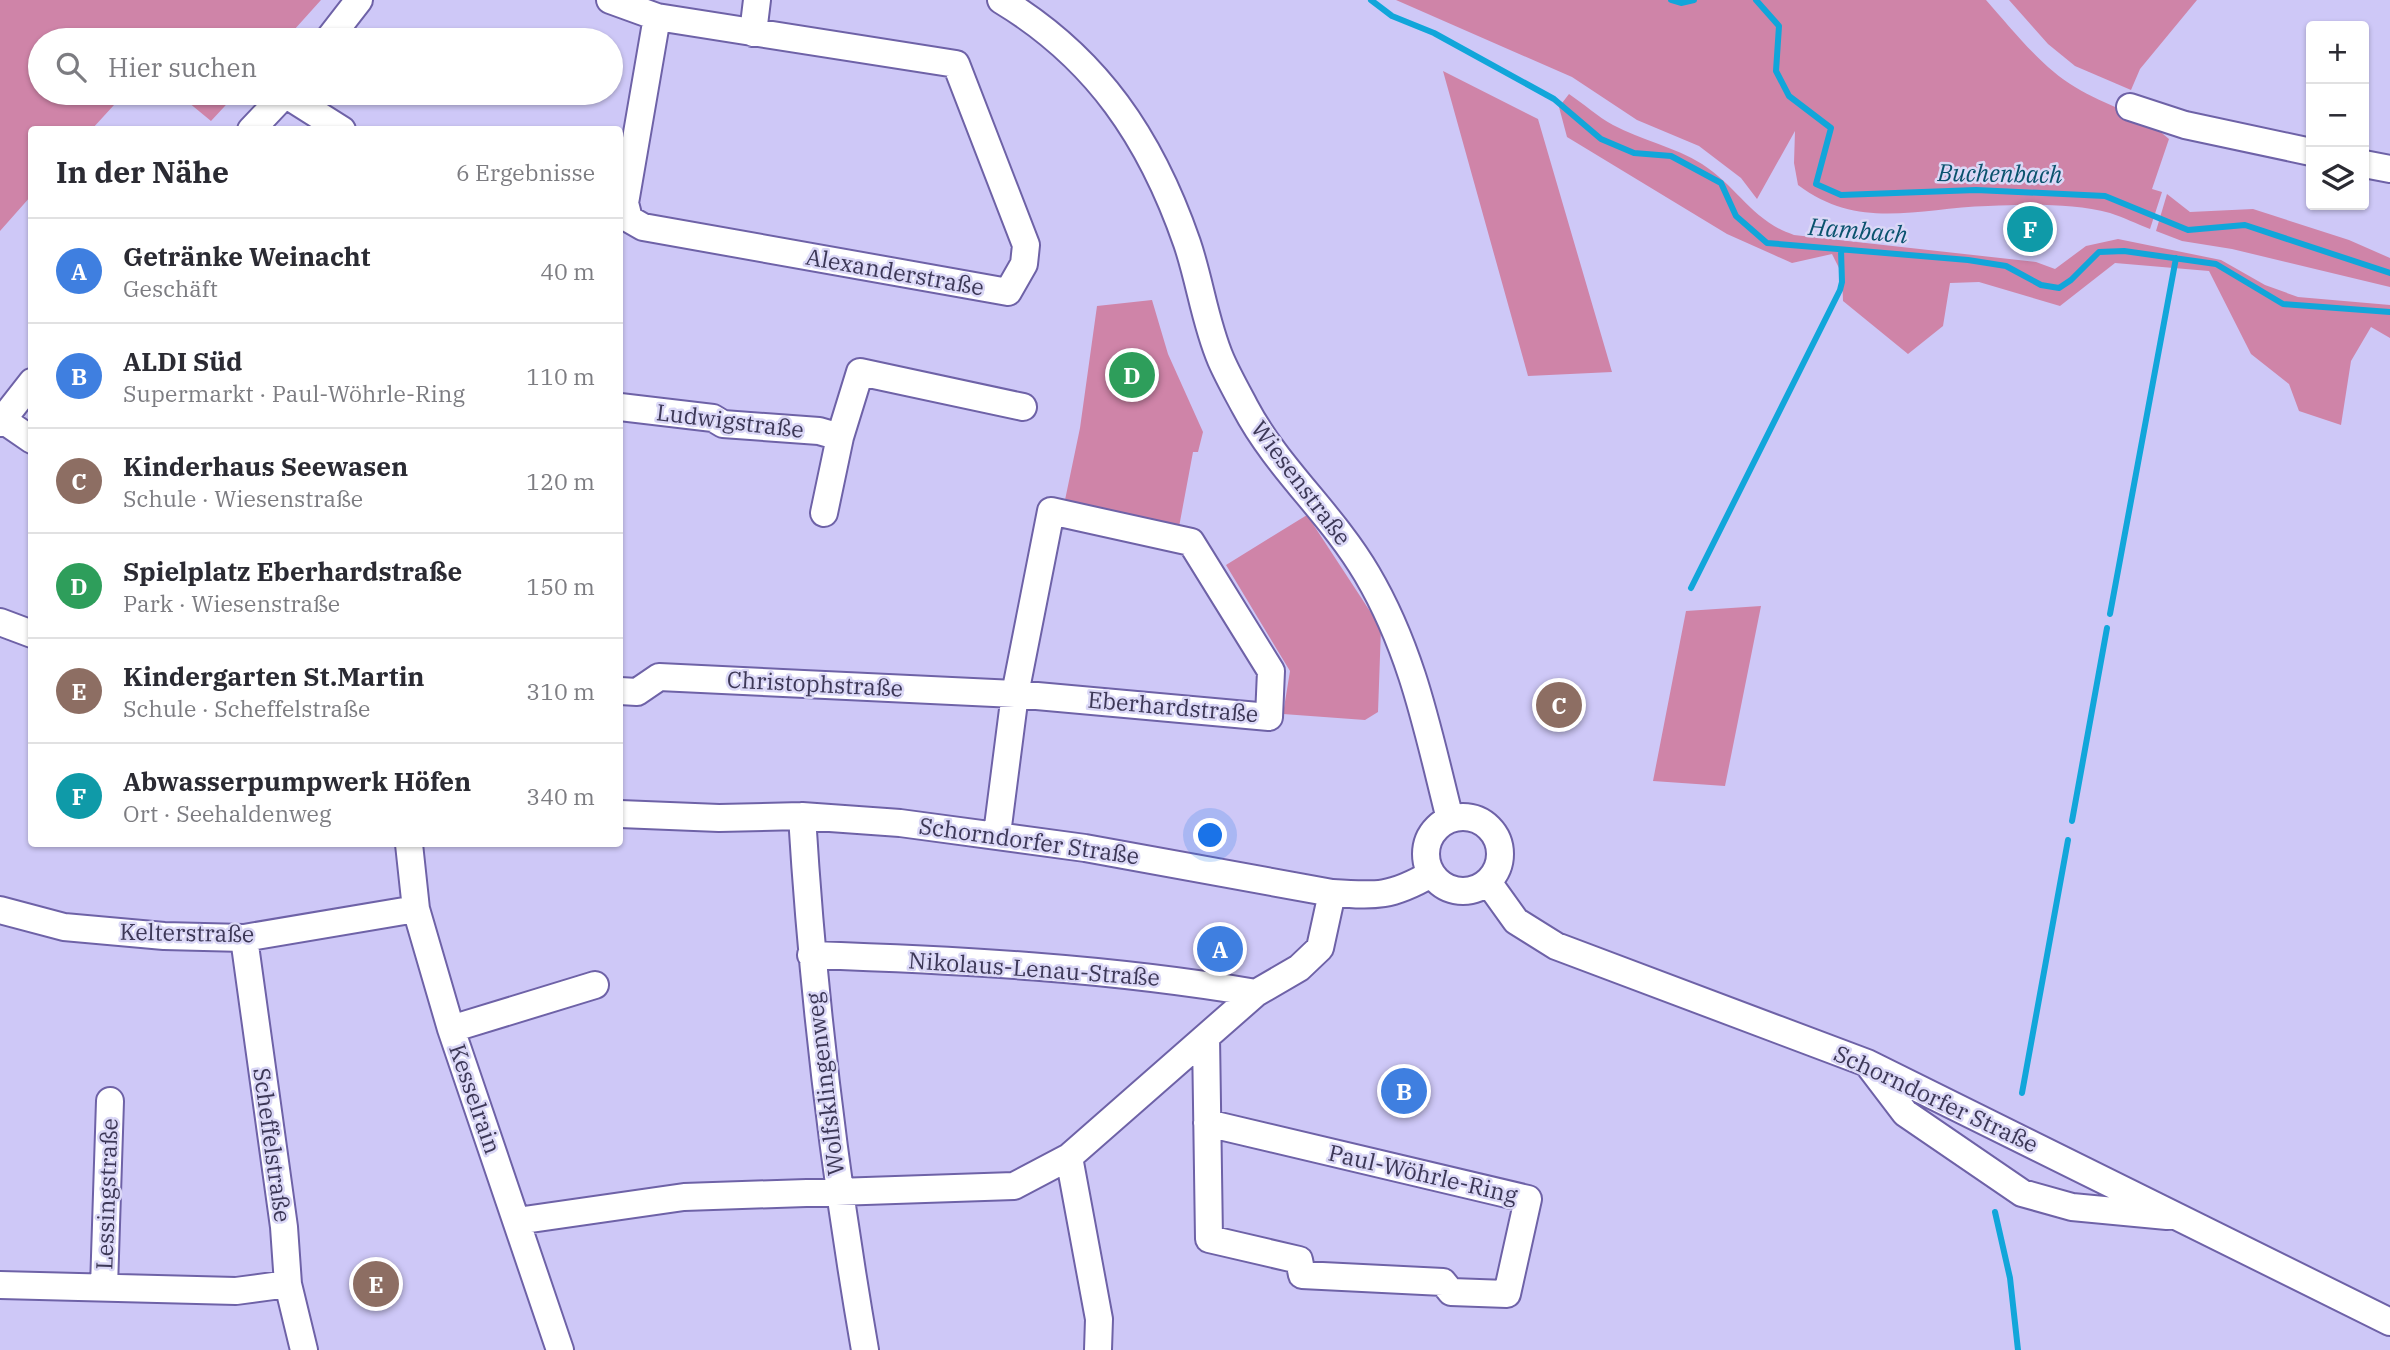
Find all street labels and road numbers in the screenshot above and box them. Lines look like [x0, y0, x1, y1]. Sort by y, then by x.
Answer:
street label: Alexanderstraße [804, 241, 987, 301]
street label: Ludwigstraße [655, 396, 806, 444]
street label: Wiesenstraße [1245, 414, 1359, 551]
street label: Christophstraße [726, 663, 904, 703]
street label: Eberhardstraße [1086, 684, 1260, 728]
street label: Schorndorfer Straße [917, 810, 1141, 870]
street label: Kelterstraße [119, 916, 255, 948]
street label: Nikolaus-Lenau-Straße [907, 944, 1161, 992]
street label: Wolfsklingenweg [798, 990, 850, 1177]
street label: Schorndorfer Straße [1829, 1038, 2043, 1159]
street label: Kesselrain [443, 1040, 509, 1158]
street label: Scheffelstraße [247, 1066, 299, 1224]
street label: Lessingstraße [88, 1118, 124, 1270]
street label: Paul-Wöhrle-Ring [1326, 1137, 1521, 1209]

